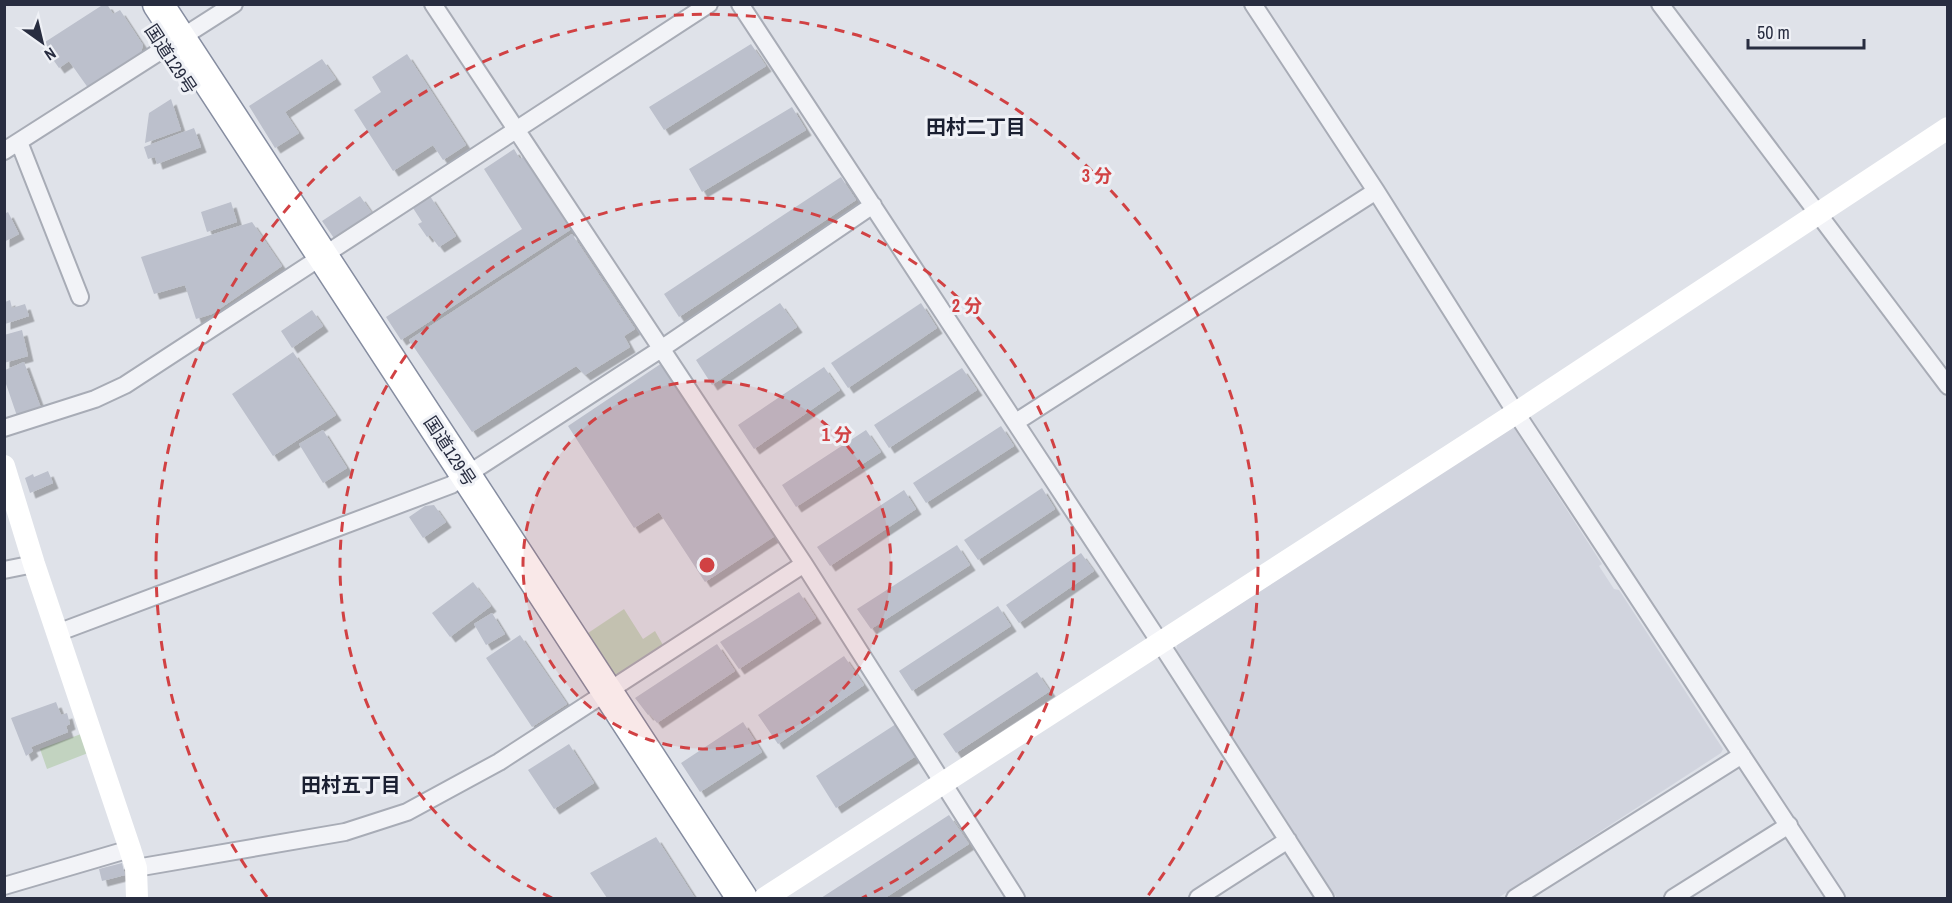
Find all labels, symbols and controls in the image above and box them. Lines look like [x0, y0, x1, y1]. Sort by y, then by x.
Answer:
north arrow [12, 12, 72, 72]
scale bar [1748, 12, 1864, 50]
street label: 国道129号 [139, 19, 203, 99]
text: 50 m [1757, 20, 1790, 45]
text: N [40, 43, 60, 66]
district label: 田村二丁目 [926, 113, 1026, 140]
text: 3 分 [1082, 163, 1112, 188]
text: 2 分 [952, 293, 982, 318]
street label: 国道129号 [418, 411, 482, 491]
text: 1 分 [822, 422, 852, 447]
centre of rings [697, 555, 717, 575]
district label: 田村五丁目 [301, 771, 401, 798]

